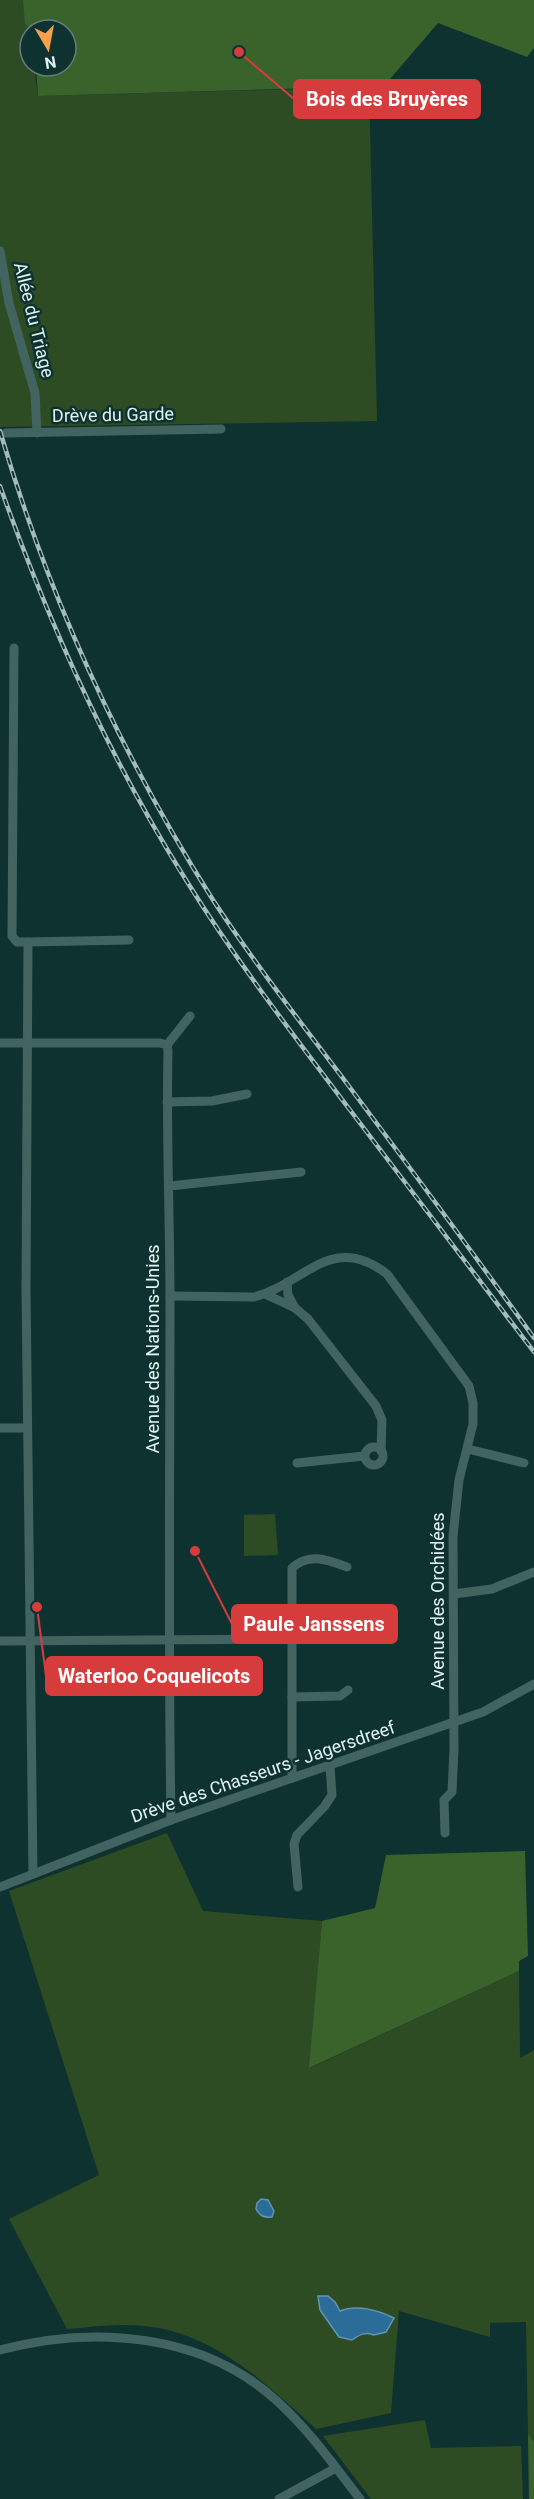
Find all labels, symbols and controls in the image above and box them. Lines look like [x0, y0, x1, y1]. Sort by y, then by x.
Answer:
north arrow [18, 18, 78, 78]
text: N [43, 52, 58, 73]
callout: Bois des Bruyères [294, 80, 480, 118]
text: Bois des Bruyères [306, 87, 468, 111]
street label: Allée du Triage [10, 260, 59, 380]
street label: Drève du Garde [52, 403, 174, 426]
street label: Avenue des Nations-Unies [142, 1245, 163, 1453]
street label: Avenue des Orchidées [427, 1512, 448, 1690]
callout: Paule Janssens [232, 1605, 397, 1643]
text: Paule Janssens [243, 1612, 385, 1636]
callout: Waterloo Coquelicots [46, 1657, 262, 1695]
text: Waterloo Coquelicots [58, 1664, 250, 1688]
street label: Drève des Chasseurs - Jagersdreef [128, 1716, 398, 1827]

